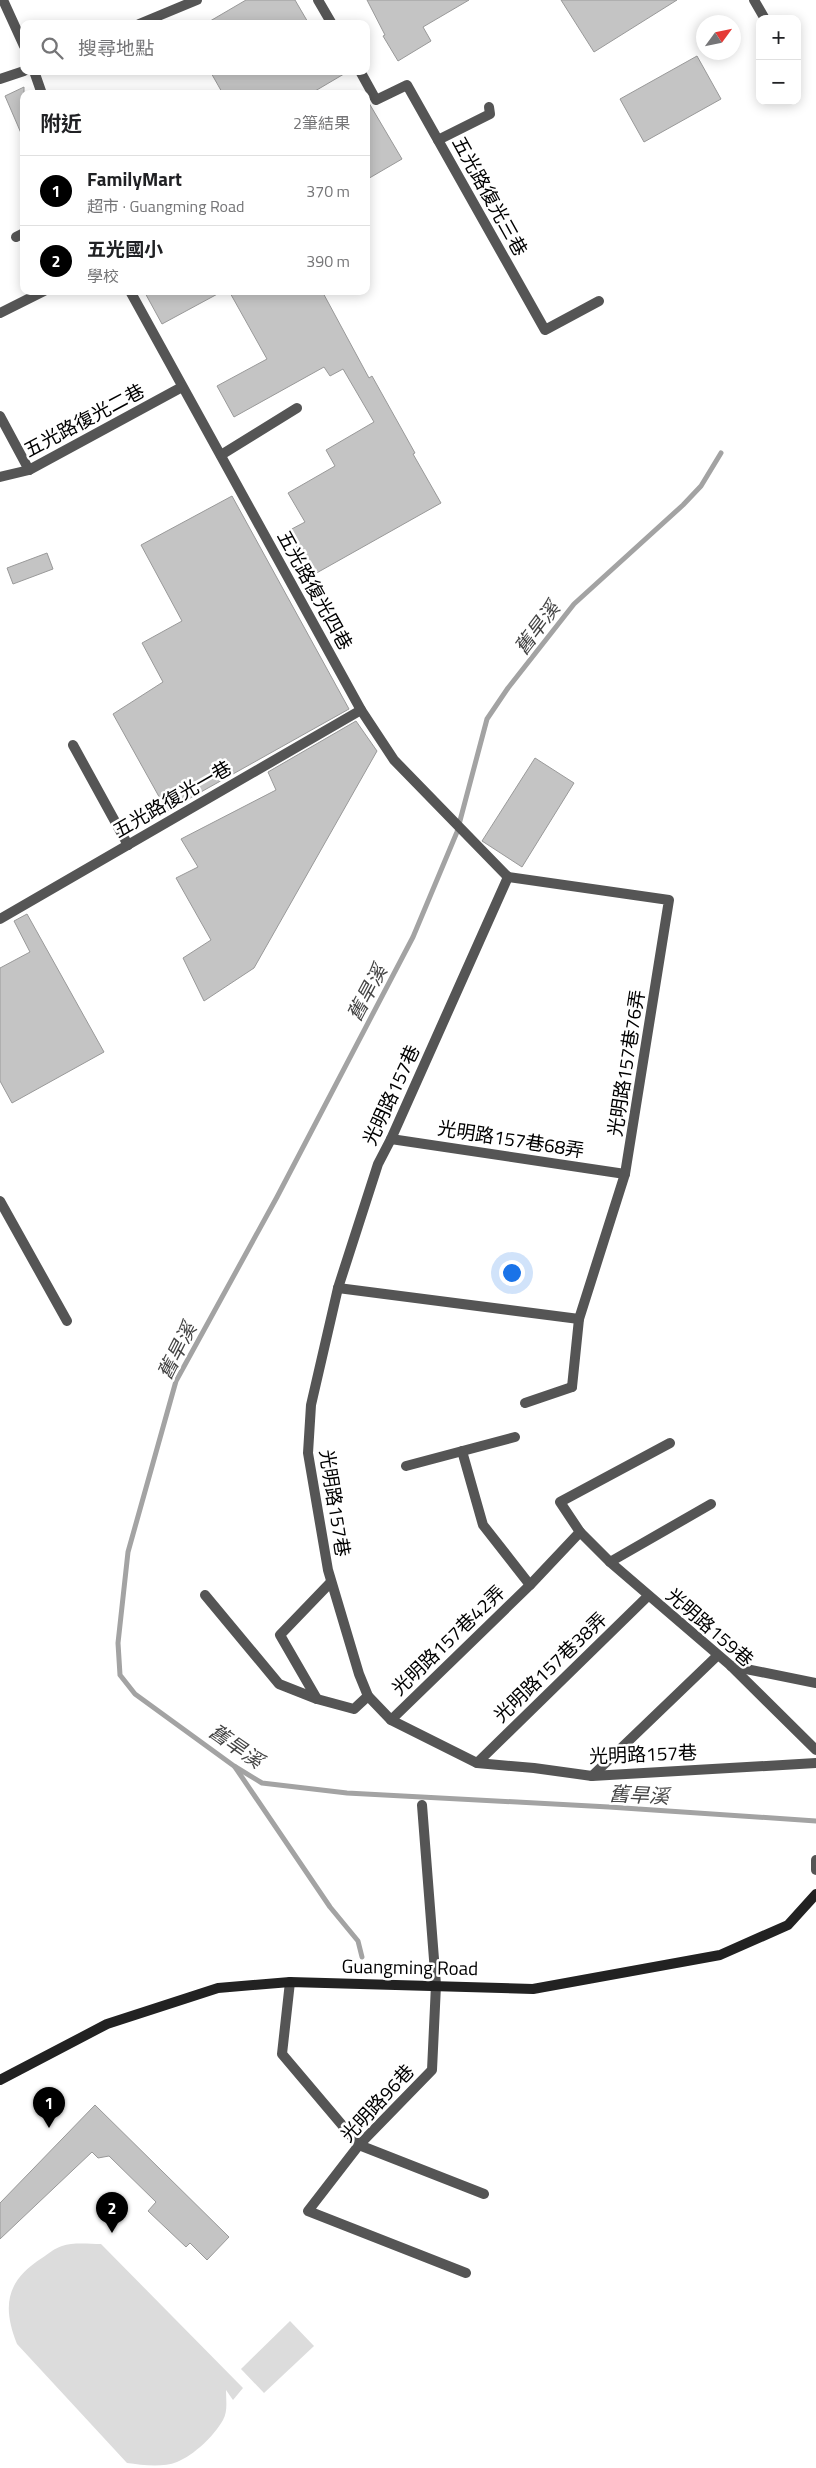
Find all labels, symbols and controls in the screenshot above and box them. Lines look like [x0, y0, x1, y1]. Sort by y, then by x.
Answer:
north arrow [696, 15, 741, 60]
map controls [756, 15, 801, 105]
button: + [756, 15, 801, 60]
search box [20, 20, 370, 75]
text: 搜尋地點 [78, 33, 154, 62]
icon: search [38, 34, 66, 62]
button: − [756, 60, 801, 105]
text: 附近 [40, 107, 82, 139]
text: 2筆結果 [293, 111, 350, 135]
street label: 五光路復光三巷 [446, 131, 535, 261]
text: FamilyMart [87, 164, 182, 193]
text: 1 [52, 179, 60, 203]
text: 370 m [306, 179, 350, 203]
text: 超市 · Guangming Road [87, 194, 245, 218]
text: 五光國小 [87, 234, 163, 263]
text: 2 [52, 249, 60, 273]
text: 390 m [306, 249, 350, 273]
text: 學校 [87, 264, 119, 288]
street label: 五光路復光二巷 [18, 376, 149, 464]
street label: 五光路復光四巷 [271, 525, 360, 655]
water label: 舊旱溪 [506, 592, 569, 661]
street label: 五光路復光一巷 [107, 753, 237, 844]
water label: 舊旱溪 [339, 956, 396, 1027]
street label: 光明路157巷76弄 [600, 987, 651, 1138]
street label: 光明路157巷 [355, 1040, 426, 1150]
street label: 光明路157巷68弄 [436, 1113, 587, 1164]
your location [499, 1260, 525, 1286]
water label: 舊旱溪 [149, 1314, 205, 1385]
street label: 光明路157巷 [313, 1447, 358, 1558]
street label: 光明路157巷42弄 [384, 1578, 511, 1702]
street label: 光明路159巷 [660, 1580, 761, 1673]
street label: 光明路157巷38弄 [486, 1605, 613, 1729]
water label: 舊旱溪 [203, 1716, 272, 1777]
street label: 光明路157巷 [589, 1737, 697, 1770]
water label: 舊旱溪 [608, 1777, 673, 1812]
street label: Guangming Road [341, 1951, 479, 1982]
street label: 光明路96巷 [333, 2057, 420, 2148]
pin: 1 [33, 2087, 65, 2128]
pin: 2 [96, 2192, 128, 2233]

